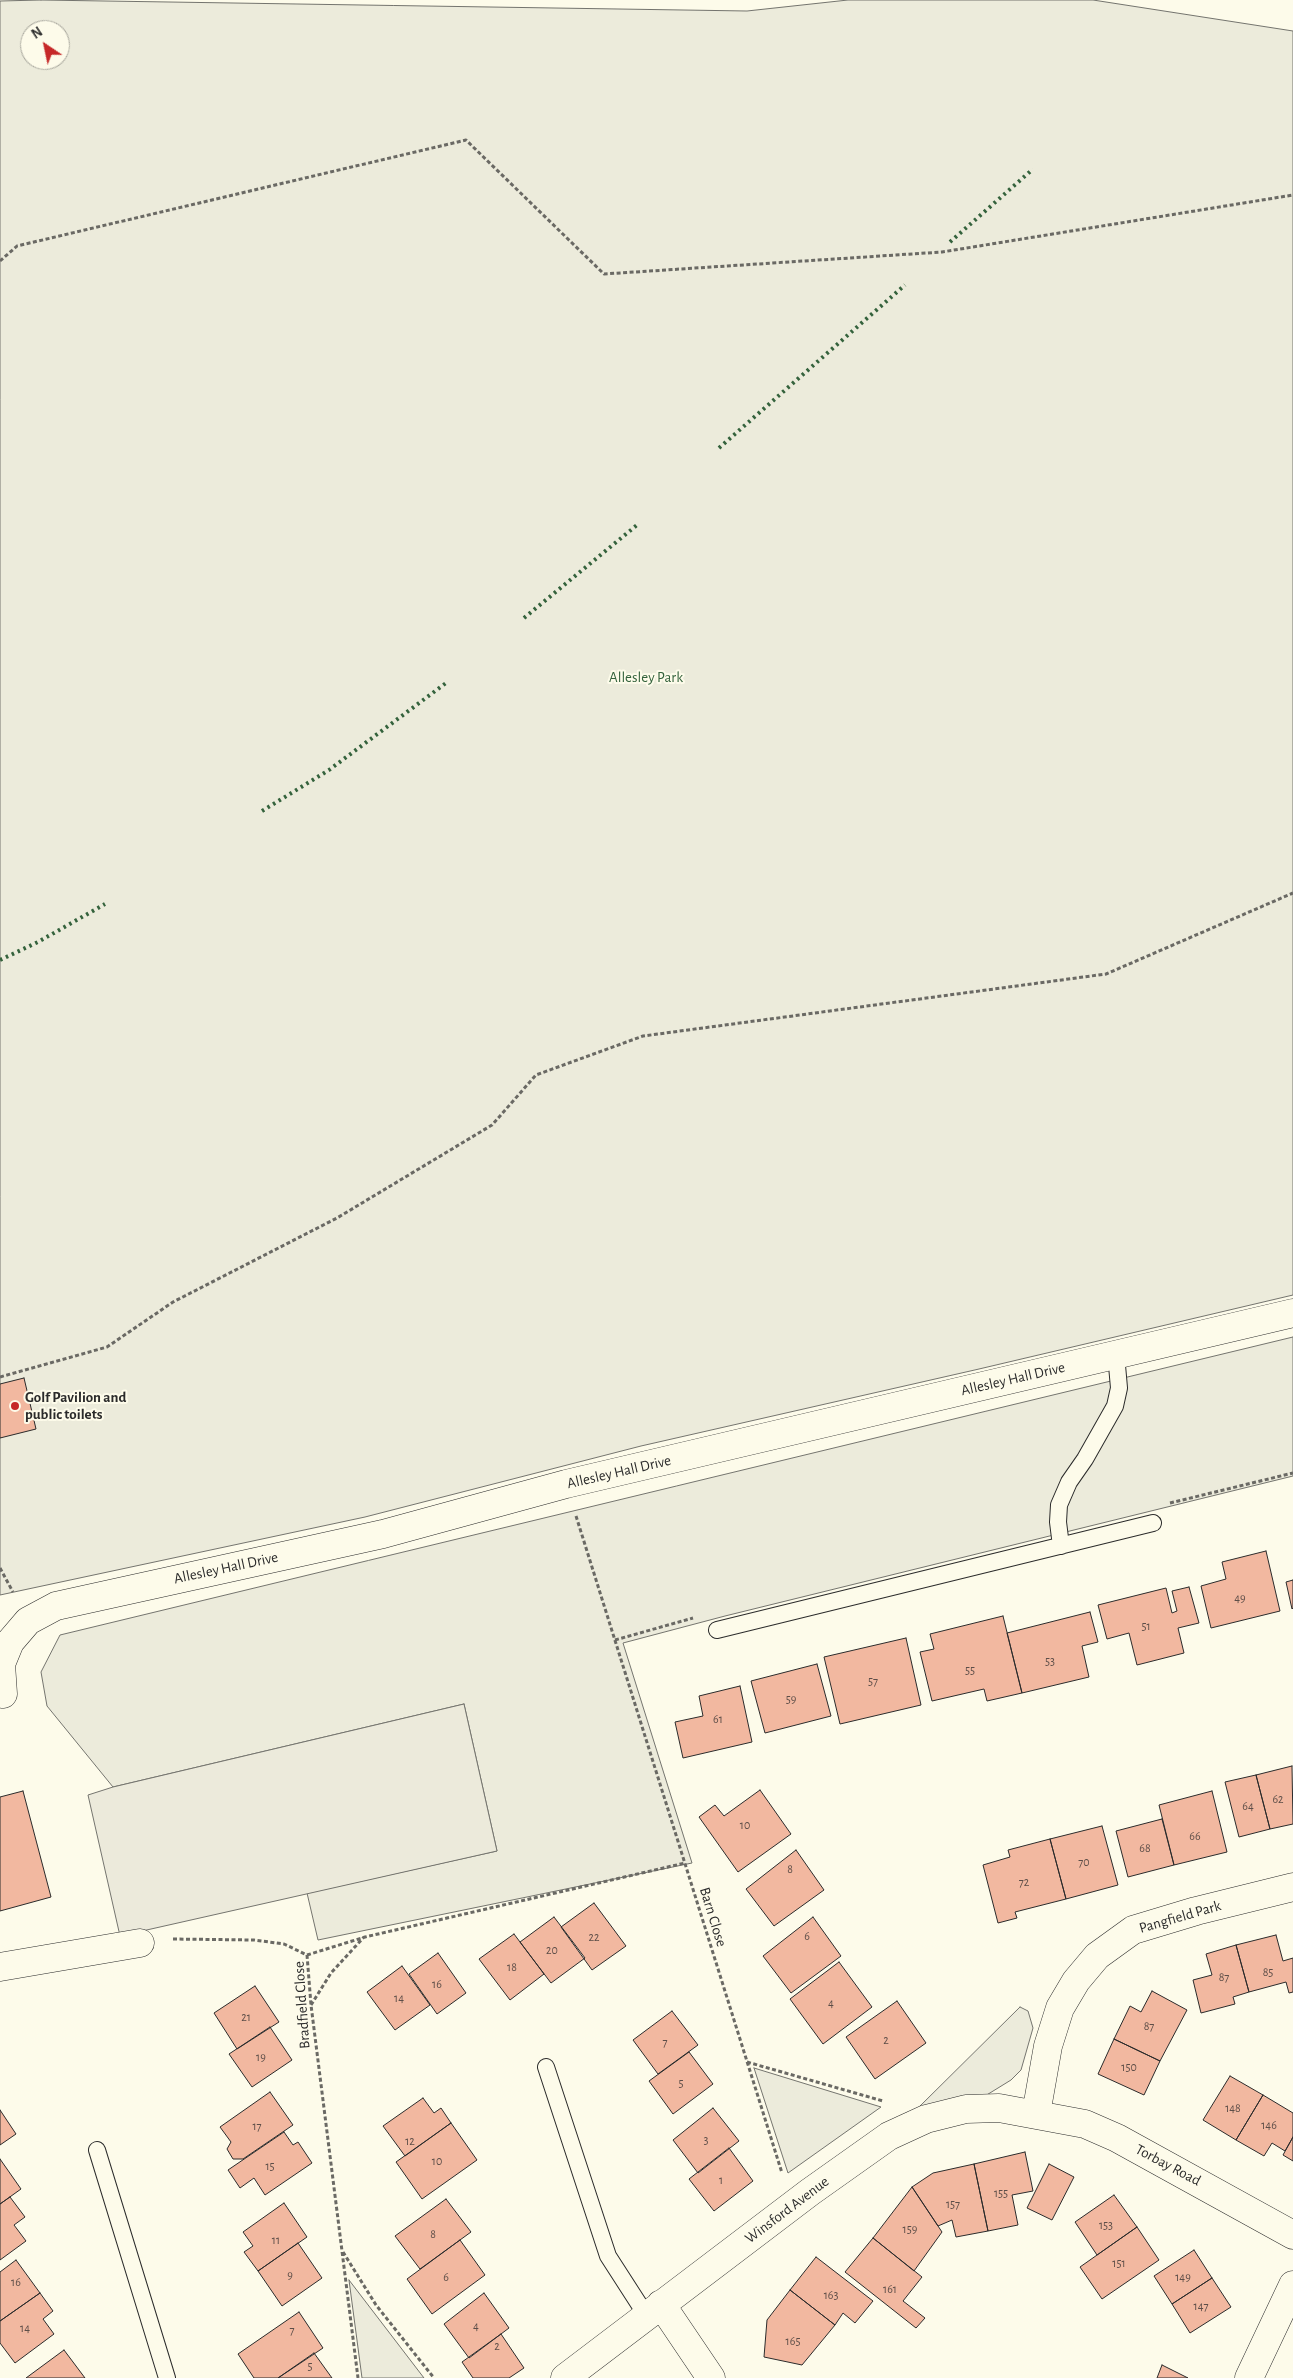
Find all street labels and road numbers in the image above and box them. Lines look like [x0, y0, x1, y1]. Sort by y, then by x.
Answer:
street label: Allesley Hall Drive [959, 1358, 1067, 1400]
street label: Allesley Hall Drive [565, 1451, 673, 1493]
street label: Allesley Hall Drive [172, 1548, 280, 1588]
street label: Barn Close [695, 1885, 731, 1949]
street label: Pangfield Park [1137, 1897, 1223, 1937]
street label: Bradfield Close [290, 1961, 314, 2049]
street label: Torbay Road [1132, 2140, 1204, 2190]
street label: Winsford Avenue [741, 2173, 833, 2247]

